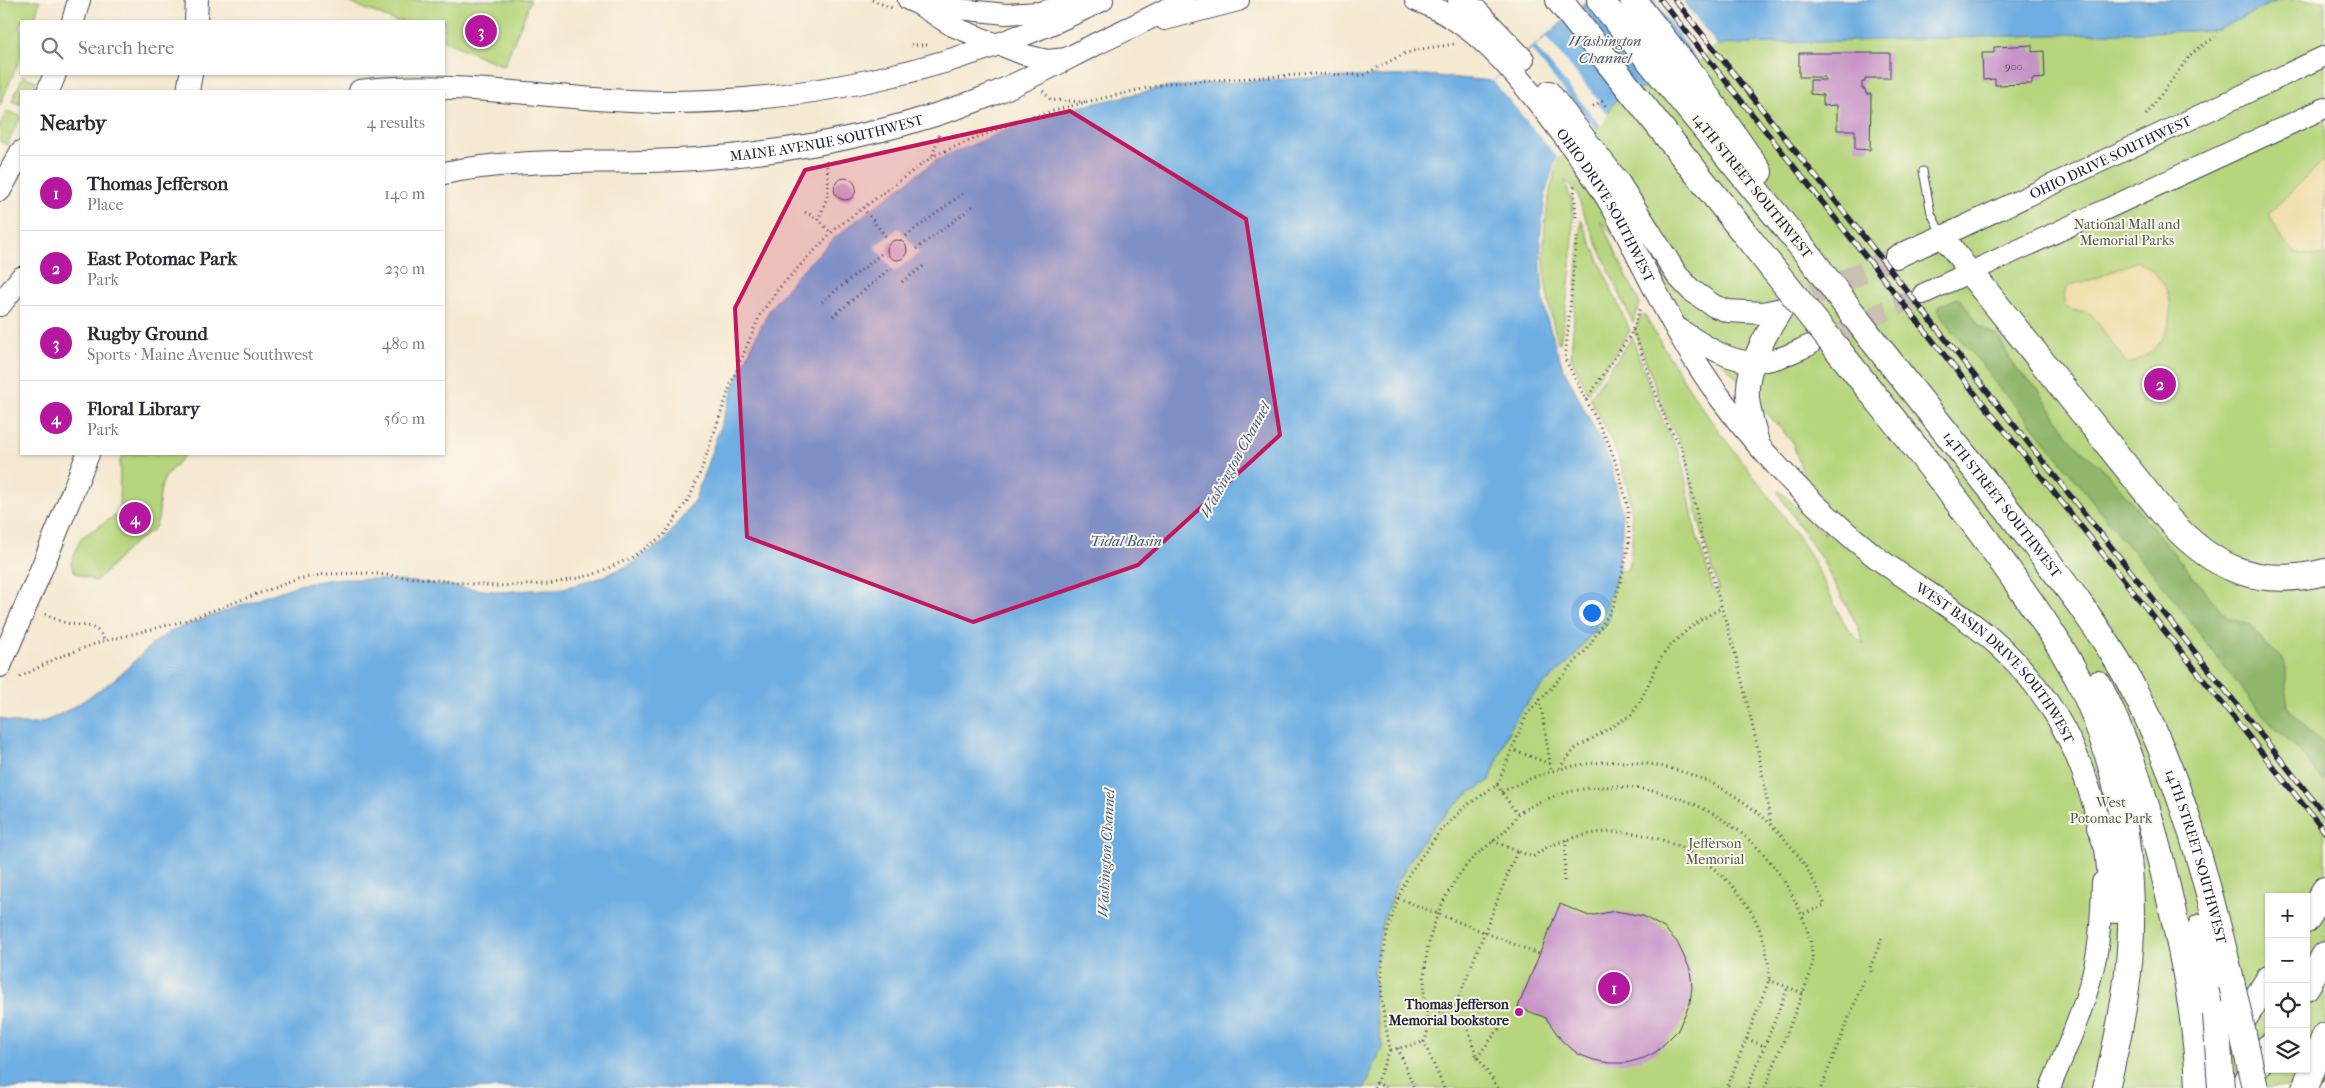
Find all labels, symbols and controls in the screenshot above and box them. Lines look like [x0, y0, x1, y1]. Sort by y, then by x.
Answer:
pin: 3 [465, 12, 497, 50]
search box [20, 20, 445, 75]
water label: Washington Channel [1569, 32, 1641, 67]
icon: search [38, 34, 66, 62]
text: Search here [78, 37, 174, 59]
house number: 900 [2005, 60, 2023, 73]
street label: MAINE AVENUE SOUTHWEST [729, 110, 926, 164]
street label: 14TH STREET SOUTHWEST [1688, 110, 1816, 262]
text: Nearby [40, 111, 106, 135]
street label: OHIO DRIVE SOUTHWEST [2027, 112, 2194, 203]
text: 4 results [367, 113, 425, 132]
street label: OHIO DRIVE SOUTHWEST [1553, 125, 1658, 285]
text: Thomas Jefferson [87, 173, 228, 195]
text: 1 [53, 184, 59, 203]
text: 140 m [384, 184, 425, 203]
text: Place [87, 195, 123, 214]
park label: National Mall and Memorial Parks [2074, 216, 2181, 249]
text: East Potomac Park [87, 248, 237, 270]
text: 2 [52, 259, 60, 278]
text: 230 m [385, 259, 425, 278]
text: Park [87, 270, 119, 289]
text: Rugby Ground [87, 323, 208, 345]
text: 3 [53, 334, 59, 353]
text: 480 m [382, 334, 425, 353]
text: Sports · Maine Avenue Southwest [87, 345, 314, 364]
pin: 2 [2144, 365, 2176, 403]
water label: Washington Channel [1196, 397, 1275, 521]
text: Floral Library [87, 398, 200, 420]
text: 4 [51, 409, 61, 428]
text: 560 m [384, 409, 425, 428]
text: Park [87, 420, 119, 439]
street label: 14TH STREET SOUTHWEST [1940, 428, 2066, 581]
pin: 4 [119, 499, 151, 537]
water label: Tidal Basin [1090, 532, 1162, 550]
street label: WEST BASIN DRIVE SOUTHWEST [1912, 578, 2078, 746]
your location [1579, 600, 1605, 626]
street label: 14TH STREET SOUTHWEST [2162, 767, 2230, 946]
water label: Washington Channel [1094, 786, 1118, 918]
park label: West Potomac Park [2070, 794, 2153, 827]
park label: Jefferson Memorial [1686, 835, 1744, 868]
map controls [2265, 893, 2310, 1073]
button: + [2265, 893, 2310, 938]
button: − [2265, 938, 2310, 983]
pin: 1 [1598, 969, 1630, 1007]
button: locate [2265, 983, 2310, 1028]
place label: Thomas Jefferson Memorial bookstore [1388, 996, 1510, 1029]
marker: Thomas Jefferson Memorial bookstore [1513, 1006, 1525, 1018]
button: layers [2265, 1028, 2310, 1073]

